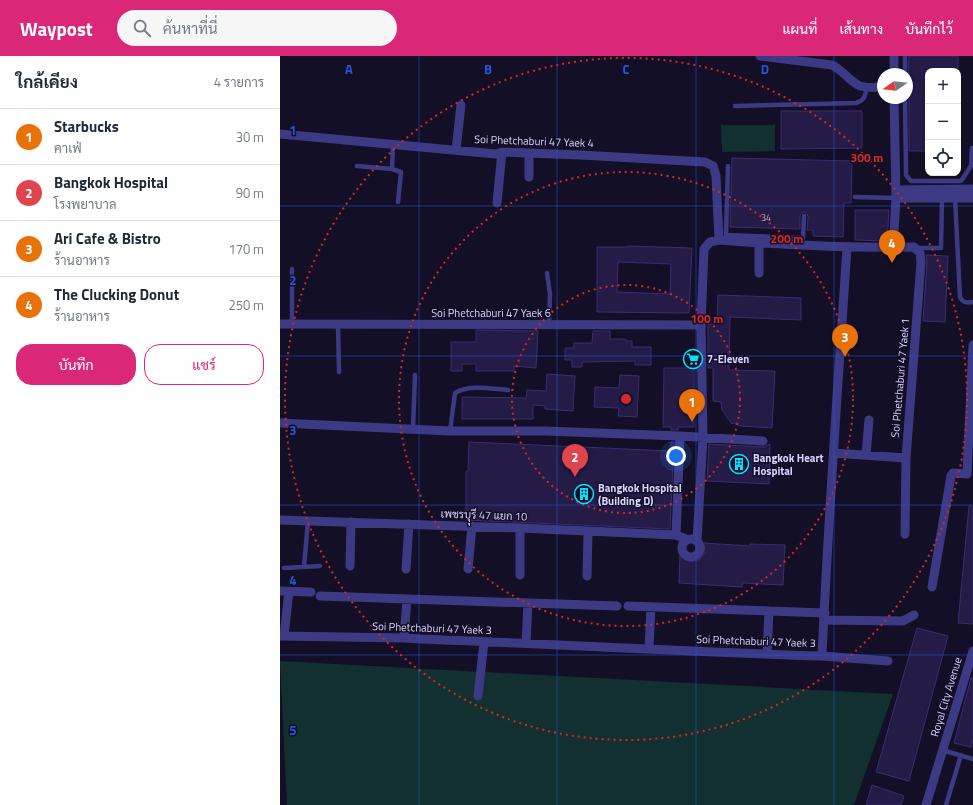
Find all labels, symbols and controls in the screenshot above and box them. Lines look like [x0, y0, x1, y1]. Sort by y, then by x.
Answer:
search box [117, 10, 397, 46]
text: Waypost [20, 14, 93, 43]
icon: search [131, 17, 153, 39]
text: ค้นหาที่นี่ [163, 17, 218, 40]
text: แผนที่ [782, 18, 817, 39]
text: เส้นทาง [839, 18, 883, 39]
text: บันทึกไว้ [905, 18, 953, 39]
text: A [345, 59, 353, 79]
text: B [484, 59, 492, 79]
text: C [622, 59, 630, 79]
text: D [761, 59, 769, 79]
north arrow [877, 68, 913, 104]
map controls [925, 68, 961, 176]
button: + [925, 68, 961, 104]
text: ใกล้เคียง [16, 69, 78, 95]
text: 4 รายการ [214, 72, 264, 92]
button: − [925, 104, 961, 140]
text: Starbucks [54, 115, 119, 138]
text: 1 [289, 120, 297, 140]
text: 1 [25, 127, 33, 147]
text: 30 m [236, 127, 264, 147]
street label: Soi Phetchaburi 47 Yaek 4 [474, 131, 594, 151]
text: คาเฟ่ [54, 138, 82, 158]
button: locate [925, 140, 961, 176]
text: 300 m [851, 148, 883, 167]
text: Bangkok Hospital [54, 171, 168, 194]
text: 2 [25, 183, 33, 203]
text: 90 m [236, 183, 264, 203]
text: โรงพยาบาล [54, 194, 116, 214]
house number: 34 [761, 211, 771, 224]
text: Ari Cafe & Bistro [54, 227, 161, 250]
text: 200 m [771, 229, 803, 248]
pin: 4 [879, 230, 905, 263]
text: 3 [25, 239, 33, 259]
text: 170 m [228, 239, 264, 259]
text: ร้านอาหาร [54, 250, 110, 270]
text: 2 [289, 270, 297, 290]
text: The Clucking Donut [54, 283, 179, 306]
text: 4 [25, 295, 33, 315]
text: 250 m [228, 295, 264, 315]
street label: Soi Phetchaburi 47 Yaek 6 [431, 305, 551, 321]
text: ร้านอาหาร [54, 306, 110, 326]
text: 100 m [691, 309, 723, 328]
street label: Soi Phetchaburi 47 Yaek 1 [887, 318, 913, 438]
pin: 3 [832, 324, 858, 357]
button: บันทึก [16, 344, 136, 385]
button: แชร์ [144, 344, 264, 385]
supermarket icon: 7-Eleven [682, 348, 704, 370]
place label: 7-Eleven [707, 351, 749, 367]
pin: 1 [679, 389, 705, 422]
centre of rings [619, 392, 633, 406]
text: 3 [289, 420, 297, 440]
pin: 2 [562, 444, 588, 477]
your location [666, 446, 686, 466]
place label: Bangkok Heart Hospital [753, 450, 824, 479]
building icon: Bangkok Heart Hospital [728, 453, 750, 475]
place label: Bangkok Hospital (Building D) [598, 480, 682, 509]
building icon: Bangkok Hospital (Building D) [573, 483, 595, 505]
street label: เพชรบุุรี 47 แยก 10 [440, 505, 528, 529]
text: 4 [289, 570, 297, 590]
street label: Soi Phetchaburi 47 Yaek 3 [372, 618, 492, 638]
street label: Soi Phetchaburi 47 Yaek 3 [696, 631, 816, 651]
street label: Royal City Avenue [926, 655, 966, 739]
text: 5 [289, 720, 297, 740]

